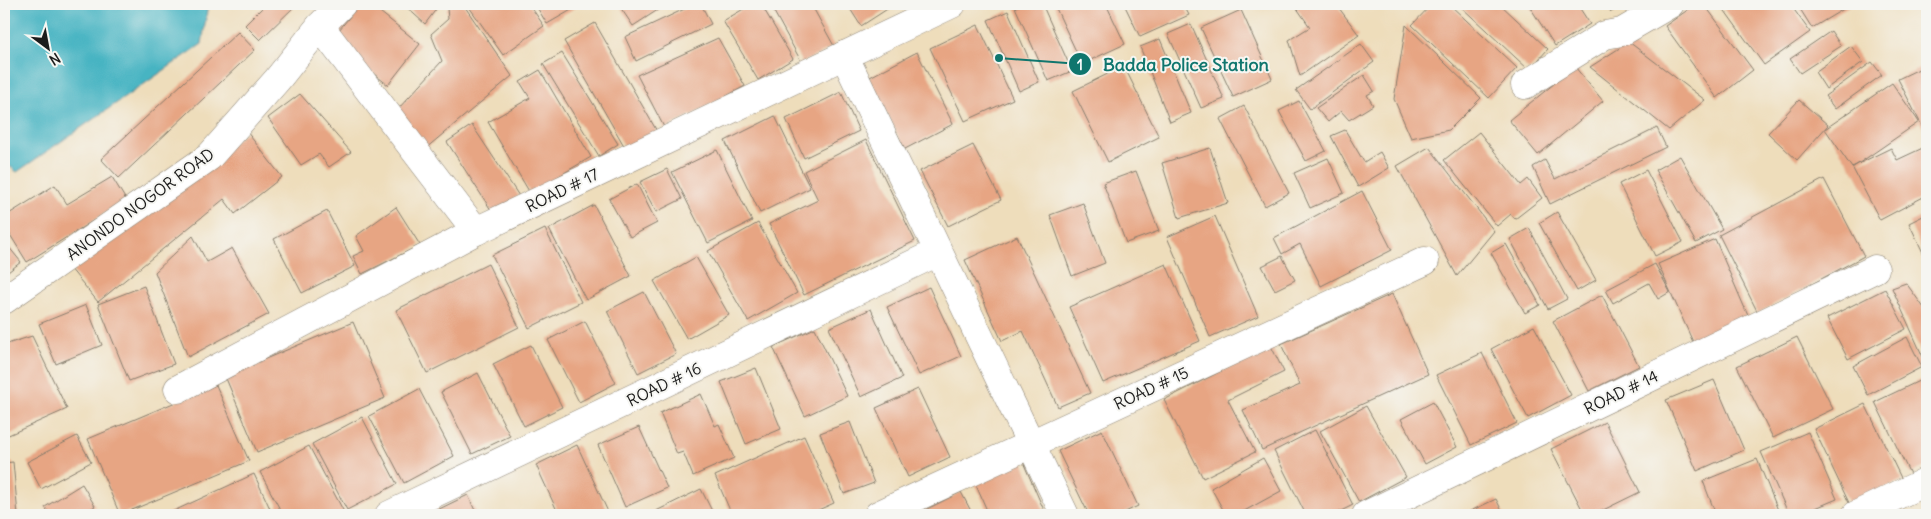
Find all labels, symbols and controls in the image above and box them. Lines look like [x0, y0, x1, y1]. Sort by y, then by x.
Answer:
north arrow [22, 22, 72, 72]
callout: Badda Police Station [1068, 48, 1279, 81]
text: N [46, 49, 64, 69]
text: Badda Police Station [1103, 53, 1269, 76]
text: 1 [1077, 55, 1083, 74]
street label: ANONDO NOGOR ROAD [62, 144, 218, 264]
street label: ROAD # 17 [522, 164, 602, 216]
street label: ROAD # 16 [624, 357, 704, 411]
street label: ROAD # 15 [1110, 362, 1192, 414]
street label: ROAD # 14 [1581, 365, 1661, 419]

